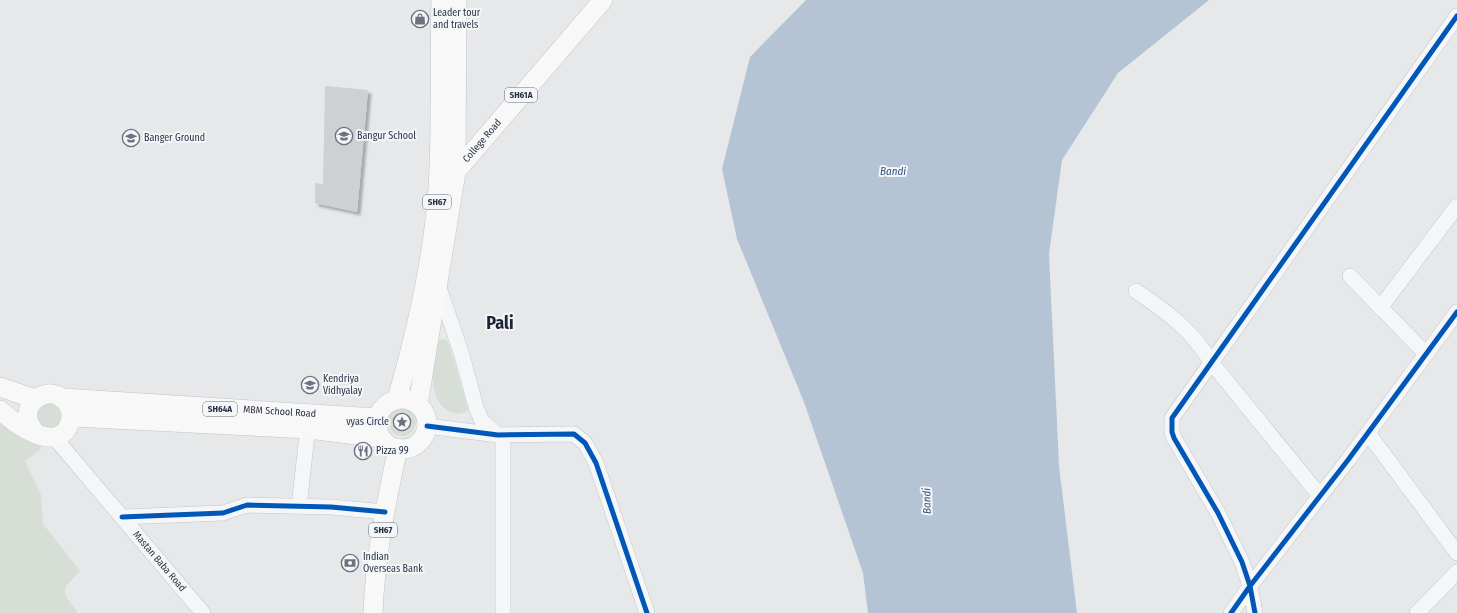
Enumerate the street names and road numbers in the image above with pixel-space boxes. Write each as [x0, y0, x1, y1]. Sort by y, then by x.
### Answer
road number: SH61A [505, 88, 537, 102]
street label: College Road [460, 117, 504, 165]
road number: SH67 [423, 195, 451, 209]
road number: SH64A [203, 402, 237, 416]
street label: MBM School Road [243, 403, 316, 420]
road number: SH67 [369, 523, 397, 537]
street label: Mastan Baba Road [130, 529, 188, 594]

